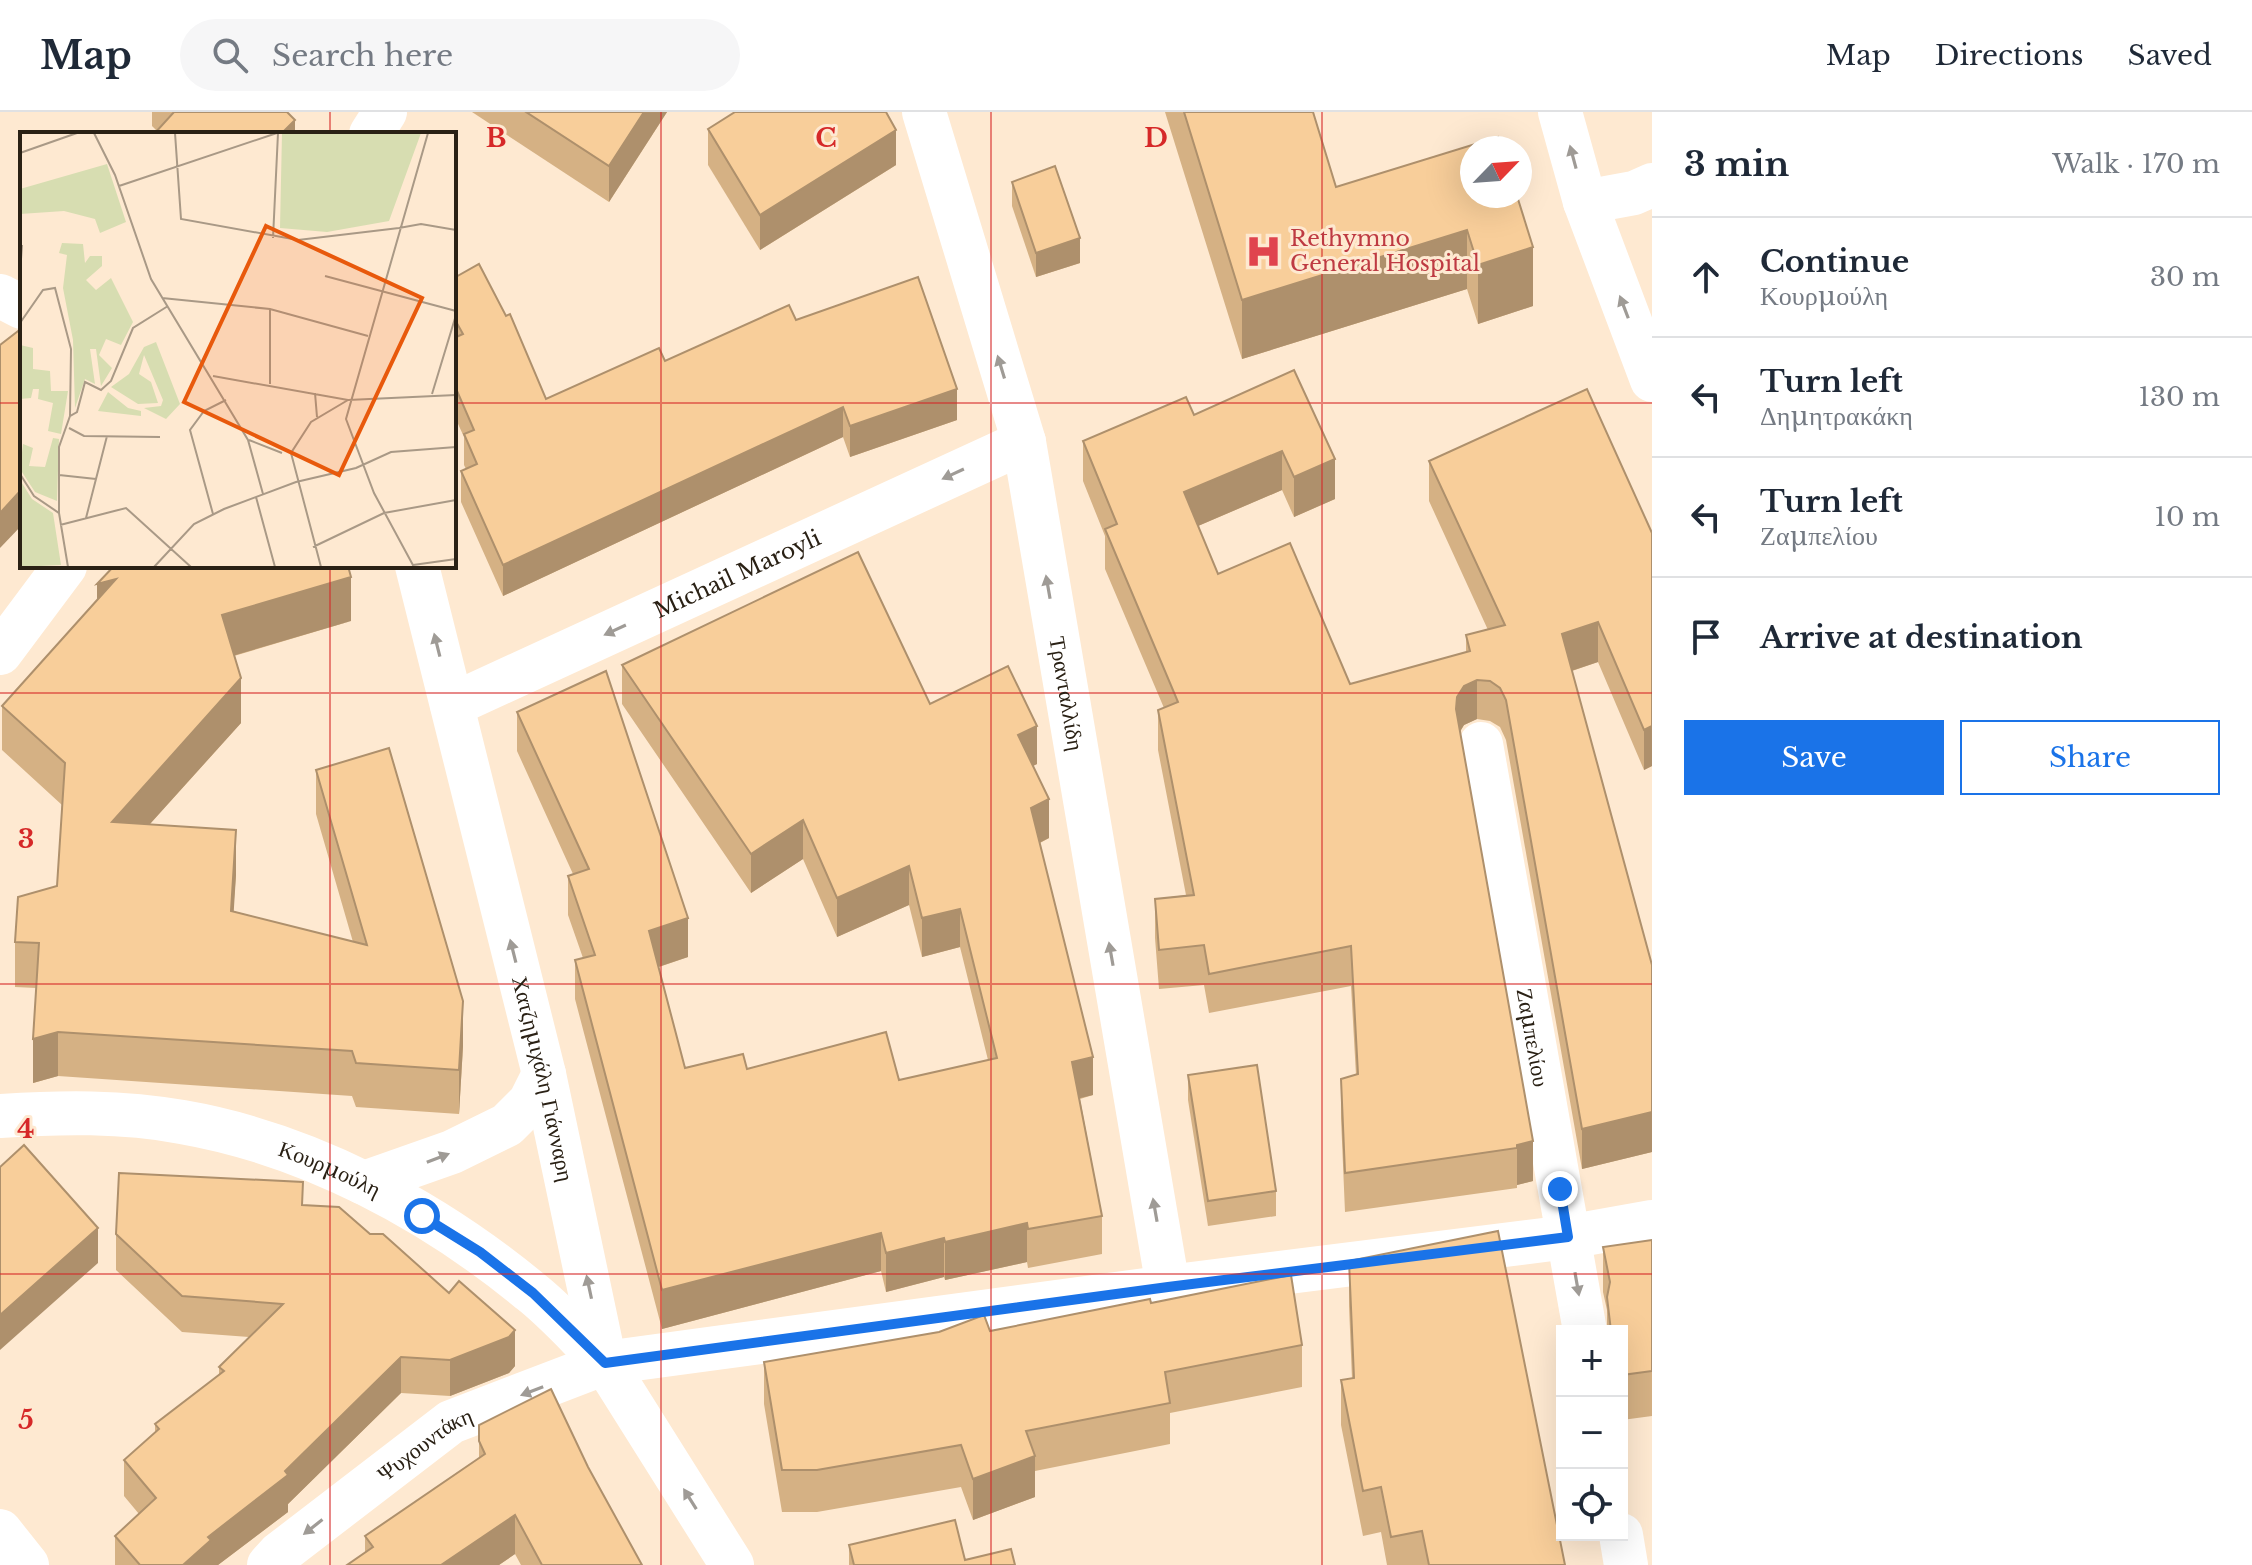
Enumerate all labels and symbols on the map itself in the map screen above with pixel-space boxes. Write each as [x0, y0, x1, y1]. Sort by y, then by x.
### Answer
text: B [486, 122, 506, 154]
text: C [815, 122, 837, 154]
text: D [1144, 122, 1168, 154]
inset map [20, 132, 456, 568]
north arrow [1460, 136, 1532, 208]
one-way arrow [1566, 145, 1578, 170]
place label: Rethymno General Hospital [1290, 225, 1480, 277]
hospital icon: Rethymno General Hospital [1245, 232, 1283, 270]
one-way arrow [1618, 295, 1630, 319]
one-way arrow [994, 355, 1007, 379]
one-way arrow [941, 468, 965, 481]
street label: Michail Maroyli [650, 524, 825, 624]
one-way arrow [1042, 574, 1054, 599]
one-way arrow [603, 623, 627, 637]
one-way arrow [430, 632, 442, 657]
street label: Τρανταλλίδη [1044, 634, 1090, 753]
text: 3 [18, 823, 34, 855]
one-way arrow [507, 939, 519, 964]
one-way arrow [1104, 941, 1117, 966]
street label: Χατζημιχάλη Γιάνναρη [506, 973, 580, 1184]
street label: Ζαμπελίου [1511, 986, 1555, 1089]
text: 4 [17, 1113, 35, 1145]
street label: Κουρμούλη [275, 1135, 385, 1203]
one-way arrow [426, 1151, 450, 1164]
route end [1542, 1171, 1578, 1207]
one-way arrow [1148, 1197, 1160, 1222]
route start [404, 1198, 440, 1234]
one-way arrow [1571, 1272, 1583, 1297]
one-way arrow [582, 1274, 594, 1299]
one-way arrow [520, 1385, 544, 1398]
street label: Ψυχουντάκη [372, 1402, 476, 1487]
text: 5 [18, 1404, 34, 1436]
one-way arrow [683, 1488, 697, 1510]
one-way arrow [303, 1519, 323, 1535]

